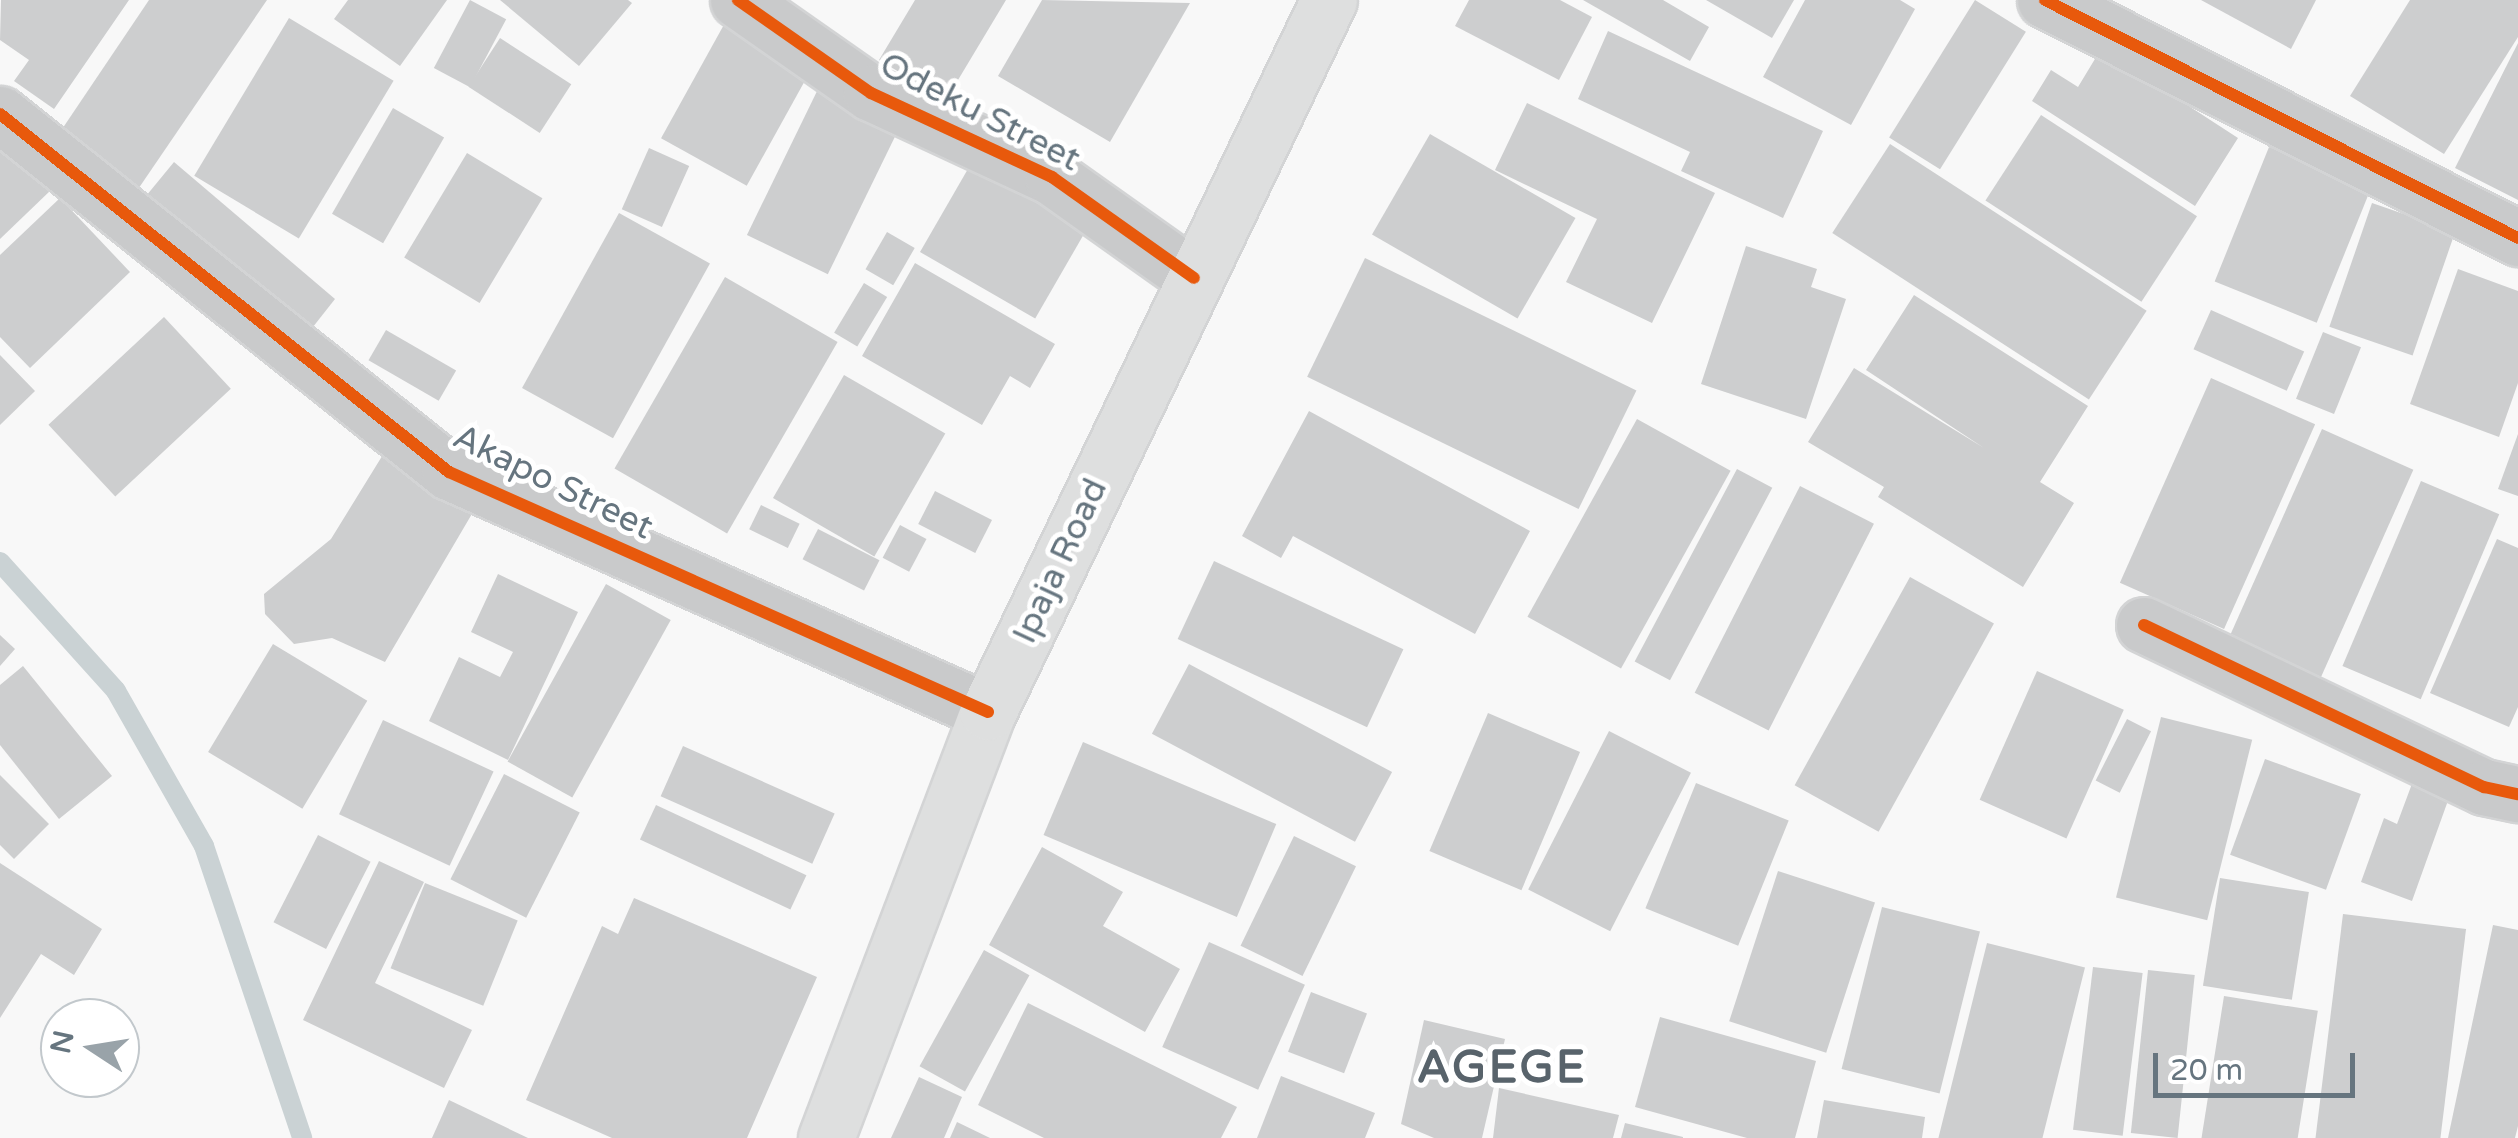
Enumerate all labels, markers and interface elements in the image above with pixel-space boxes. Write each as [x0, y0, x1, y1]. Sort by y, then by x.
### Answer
street label: Odeku Street [873, 44, 1087, 180]
street label: Akapo Street [446, 416, 660, 548]
street label: Ipaja Road [1004, 472, 1116, 650]
north arrow [40, 998, 140, 1098]
text: N [44, 1028, 82, 1057]
scale bar [2158, 1033, 2360, 1095]
district label: AGEGE [1417, 1042, 1587, 1096]
text: 20 m [2170, 1052, 2243, 1089]

